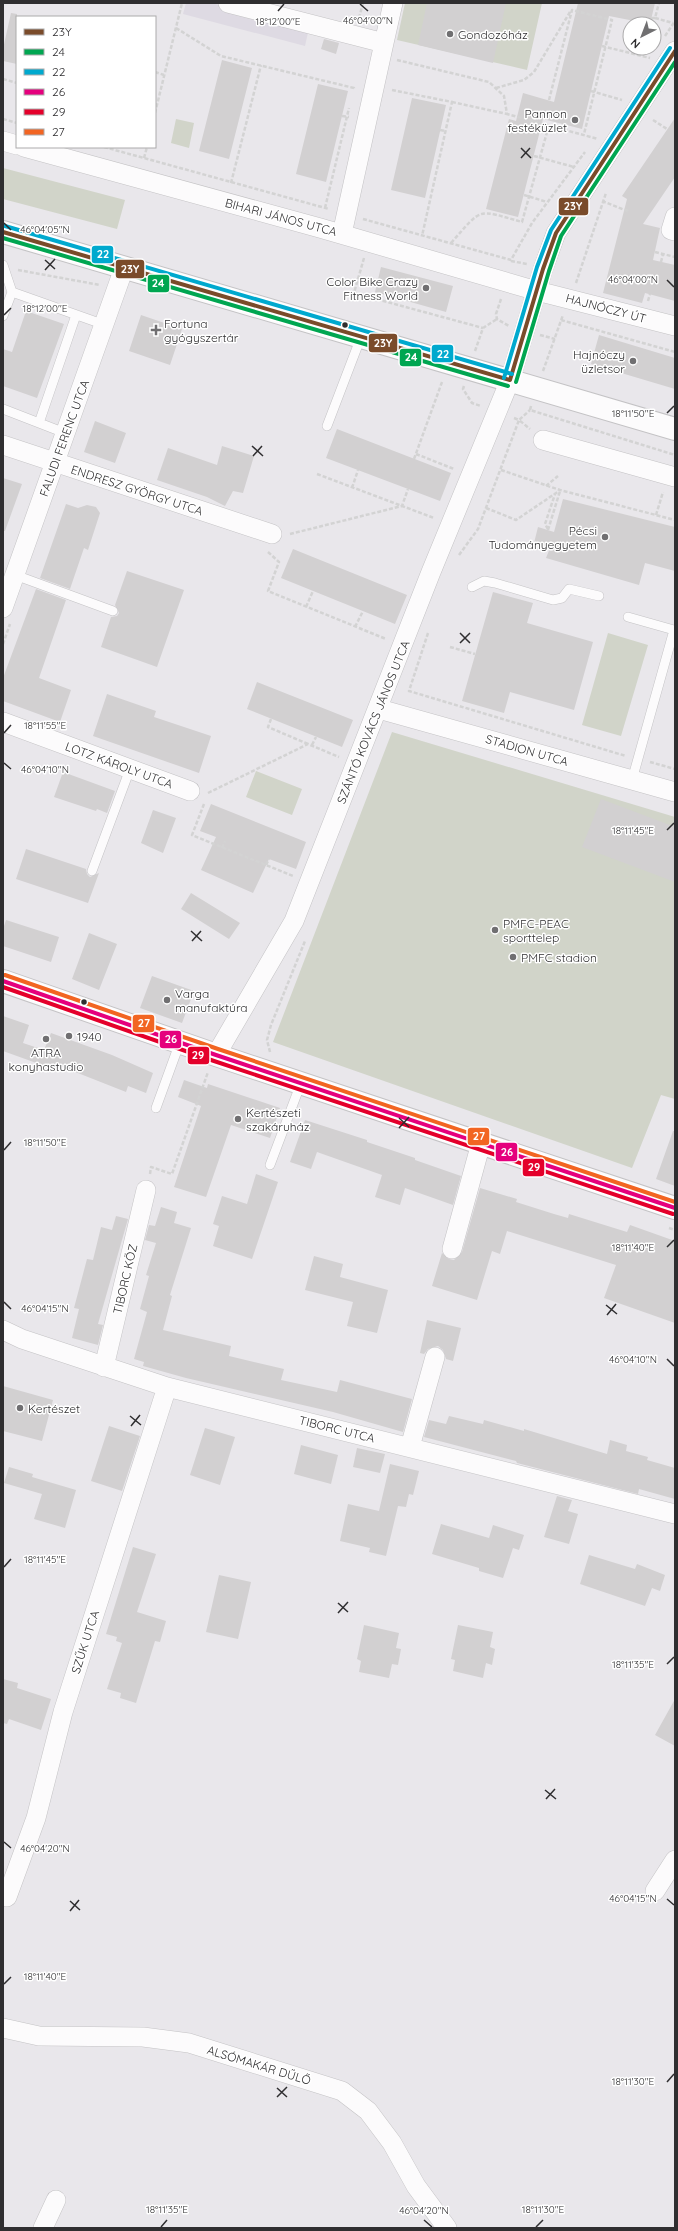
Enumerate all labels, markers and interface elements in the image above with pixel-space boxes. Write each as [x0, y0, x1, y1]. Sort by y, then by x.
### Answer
text: 46°04'00"N [343, 14, 393, 27]
text: 18°12'00"E [256, 15, 301, 28]
legend [16, 16, 156, 148]
north arrow [622, 16, 662, 56]
text: 23Y [52, 24, 72, 39]
place label: Gondozóház [458, 27, 528, 42]
marker: Gondozóház [445, 29, 455, 39]
text: N [628, 36, 643, 51]
text: 24 [52, 44, 65, 59]
text: 22 [52, 64, 66, 79]
text: 26 [52, 84, 66, 99]
text: 29 [52, 104, 66, 119]
place label: Pannon festéküzlet [508, 106, 567, 135]
marker: Pannon festéküzlet [570, 115, 580, 125]
text: 27 [52, 124, 65, 139]
street label: BIHARI JÁNOS UTCA [223, 195, 339, 239]
line badge: 23Y [558, 197, 589, 216]
text: 23Y [564, 199, 583, 213]
text: 46°04'05"N [20, 223, 70, 236]
line badge: 22 [91, 245, 114, 264]
text: 22 [97, 247, 109, 261]
line badge: 23Y [115, 259, 145, 279]
text: 23Y [121, 262, 140, 276]
text: 46°04'00"N [608, 273, 658, 286]
line badge: 24 [147, 274, 170, 293]
place label: Color Bike Crazy Fitness World [326, 274, 418, 303]
text: 24 [152, 276, 165, 290]
marker: Color Bike Crazy Fitness World [421, 283, 431, 293]
street label: HAJNÓCZY ÚT [564, 290, 648, 326]
text: 18°12'00"E [23, 302, 68, 315]
place label: Fortuna gyógyszertár [164, 316, 239, 345]
unlabelled marker [340, 320, 350, 330]
marker: Fortuna gyógyszertár [151, 325, 161, 335]
line badge: 23Y [368, 333, 398, 353]
text: 23Y [374, 336, 393, 350]
line badge: 22 [431, 344, 454, 363]
text: 22 [437, 347, 449, 361]
place label: Hajnóczy üzletsor [573, 347, 625, 376]
line badge: 24 [399, 348, 422, 367]
text: 24 [405, 350, 418, 364]
marker: Hajnóczy üzletsor [628, 356, 638, 366]
street label: FALUDI FERENC UTCA [36, 377, 92, 498]
text: 18°11'50"E [612, 407, 655, 420]
street label: ENDRESZ GYÖRGY UTCA [69, 462, 205, 519]
place label: Pécsi Tudományegyetem [489, 523, 597, 552]
marker: Pécsi Tudományegyetem [600, 532, 610, 542]
street label: SZÁNTÓ KOVÁCS JÁNOS UTCA [333, 638, 413, 806]
text: 18°11'55"E [24, 719, 66, 732]
street label: STADION UTCA [484, 731, 570, 769]
street label: LOTZ KÁROLY UTCA [63, 739, 175, 791]
text: 46°04'10"N [21, 763, 69, 776]
text: 18°11'45"E [612, 824, 654, 837]
place label: PMFC-PEAC sporttelep [503, 916, 569, 945]
marker: PMFC-PEAC sporttelep [490, 925, 500, 935]
place label: PMFC stadion [521, 950, 597, 965]
marker: PMFC stadion [508, 952, 518, 962]
place label: Varga manufaktúra [175, 986, 248, 1015]
marker: Varga manufaktúra [162, 995, 172, 1005]
unlabelled marker [79, 997, 89, 1007]
line badge: 27 [132, 1014, 155, 1033]
text: 27 [138, 1016, 150, 1030]
place label: 1940 [77, 1029, 102, 1044]
line badge: 26 [159, 1030, 182, 1049]
marker: 1940 [64, 1031, 74, 1041]
text: 26 [165, 1032, 177, 1046]
marker: ATRA konyhastudio [41, 1034, 51, 1044]
place label: ATRA konyhastudio [9, 1045, 83, 1074]
line badge: 29 [187, 1046, 210, 1065]
text: 29 [192, 1048, 204, 1062]
place label: Kertészeti szakáruház [246, 1105, 310, 1134]
marker: Kertészeti szakáruház [233, 1114, 243, 1124]
line badge: 27 [467, 1127, 490, 1146]
text: 27 [473, 1129, 485, 1143]
text: 18°11'50"E [24, 1136, 67, 1149]
line badge: 26 [495, 1142, 518, 1162]
text: 26 [501, 1145, 513, 1159]
line badge: 29 [522, 1158, 545, 1177]
text: 29 [528, 1160, 540, 1174]
text: 18°11'40"E [612, 1241, 655, 1254]
street label: TIBORC KÖZ [110, 1242, 140, 1315]
text: 46°04'15"N [21, 1302, 69, 1315]
text: 46°04'10"N [609, 1353, 657, 1366]
place label: Kertészet [28, 1401, 80, 1416]
marker: Kertészet [15, 1403, 25, 1413]
street label: TIBORC UTCA [298, 1412, 377, 1446]
text: 18°11'45"E [24, 1553, 66, 1566]
street label: SZŰK UTCA [68, 1608, 102, 1676]
text: 18°11'35"E [612, 1658, 654, 1671]
text: 46°04'20"N [20, 1842, 70, 1855]
text: 46°04'15"N [609, 1892, 657, 1905]
text: 18°11'40"E [24, 1970, 67, 1983]
street label: ALSÓMAKÁR DŰLŐ [205, 2042, 313, 2088]
text: 18°11'30"E [612, 2075, 655, 2088]
text: 18°11'35"E [146, 2203, 188, 2216]
text: 18°11'30"E [522, 2203, 565, 2216]
text: 46°04'20"N [399, 2204, 449, 2217]

